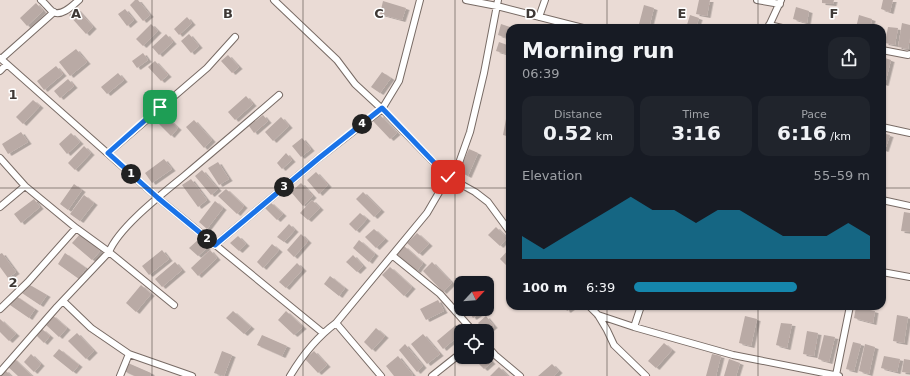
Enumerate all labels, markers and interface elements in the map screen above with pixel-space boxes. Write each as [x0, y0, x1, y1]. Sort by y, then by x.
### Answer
text: A [71, 6, 81, 21]
text: B [223, 6, 233, 21]
text: C [374, 6, 384, 21]
text: D [526, 6, 537, 21]
text: E [678, 6, 686, 21]
text: F [830, 6, 838, 21]
button: share [828, 37, 870, 79]
text: Morning run [522, 38, 674, 63]
text: 06:39 [522, 66, 559, 81]
text: 1 [8, 87, 18, 102]
pin [143, 90, 177, 124]
icon: arrive [149, 96, 171, 118]
text: Distance [554, 108, 602, 121]
text: Time [683, 108, 709, 121]
text: Pace [801, 108, 827, 121]
pin: 4 [352, 114, 372, 134]
text: 4 [358, 117, 366, 130]
text: 0.52 [543, 121, 592, 145]
text: 3:16 [671, 121, 721, 145]
text: 6:16 [777, 121, 827, 145]
text: km [592, 130, 613, 143]
text: /km [827, 130, 851, 143]
pin [431, 160, 465, 194]
pin: 1 [121, 164, 141, 184]
icon: check [437, 166, 459, 188]
text: 1 [127, 167, 135, 180]
text: Elevation [522, 168, 582, 183]
text: 55–59 m [814, 168, 870, 183]
pin: 3 [274, 177, 294, 197]
text: 3 [280, 180, 288, 193]
pin: 2 [197, 229, 217, 249]
text: 2 [203, 232, 211, 245]
text: 2 [8, 275, 18, 290]
north arrow [454, 276, 494, 316]
map controls [454, 276, 494, 364]
text: 100 m [522, 280, 567, 295]
text: 6:39 [586, 280, 615, 295]
button: locate [454, 324, 494, 364]

